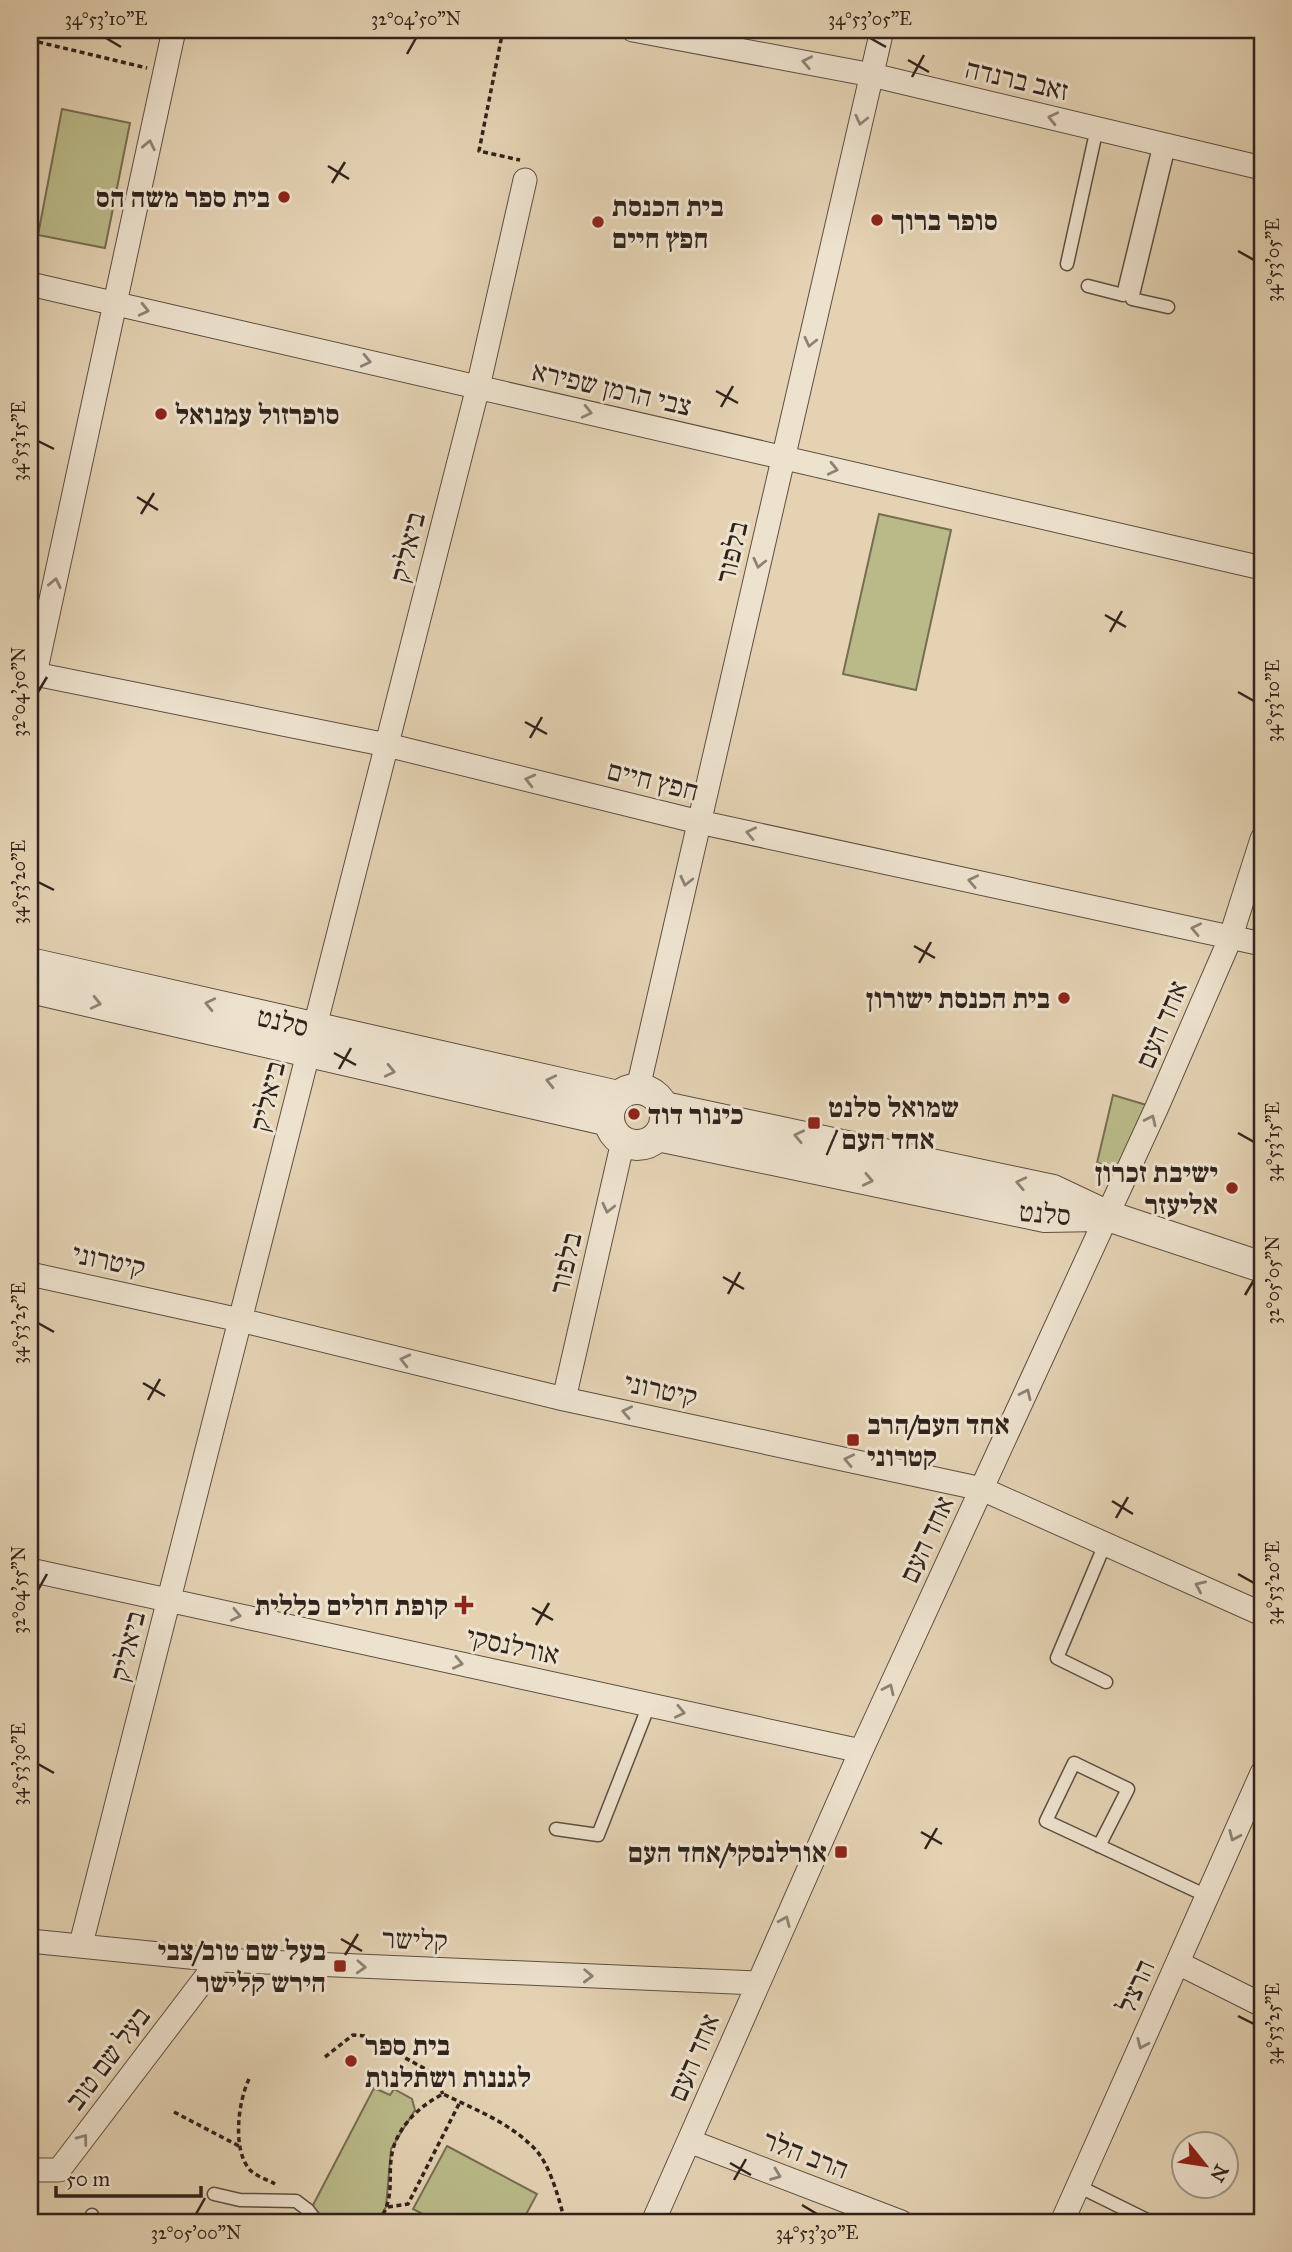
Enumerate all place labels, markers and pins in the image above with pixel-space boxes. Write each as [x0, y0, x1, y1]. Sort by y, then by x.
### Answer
place label: בית ספר משה הס [96, 180, 270, 215]
marker: בית ספר משה הס [276, 189, 292, 205]
place label: בית הכנסת חפץ חיים [612, 189, 724, 256]
place label: סופר ברוך [891, 203, 998, 238]
marker: סופר ברוך [869, 212, 885, 228]
marker: בית הכנסת חפץ חיים [590, 214, 606, 230]
place label: סופרזול עמנואל [175, 397, 340, 432]
marker: סופרזול עמנואל [153, 406, 169, 422]
place label: בית הכנסת ישורון [866, 981, 1050, 1016]
marker: בית הכנסת ישורון [1056, 990, 1072, 1006]
place label: שמואל סלנט / אחד העם [825, 1090, 959, 1157]
place label: כינור דוד [648, 1097, 744, 1132]
marker: כינור דוד [626, 1106, 642, 1122]
marker: שמואל סלנט / אחד העם [806, 1115, 822, 1131]
place label: ישיבת זכרון אליעזר [1095, 1155, 1218, 1222]
marker: ישיבת זכרון אליעזר [1224, 1180, 1240, 1196]
place label: אחד העם/הרב קטרוני [867, 1407, 1010, 1474]
marker: אחד העם/הרב קטרוני [845, 1432, 861, 1448]
place label: קופת חולים כללית [255, 1588, 448, 1623]
marker: קופת חולים כללית [454, 1595, 474, 1615]
place label: אורלנסקי/אחד העם [628, 1835, 827, 1870]
marker: אורלנסקי/אחד העם [833, 1844, 849, 1860]
place label: בעל שם טוב/צבי הירש קלישר [158, 1933, 326, 2000]
marker: בעל שם טוב/צבי הירש קלישר [332, 1958, 348, 1974]
place label: בית ספר לגננות ושתלנות [365, 2028, 531, 2095]
marker: בית ספר לגננות ושתלנות [343, 2053, 359, 2069]

